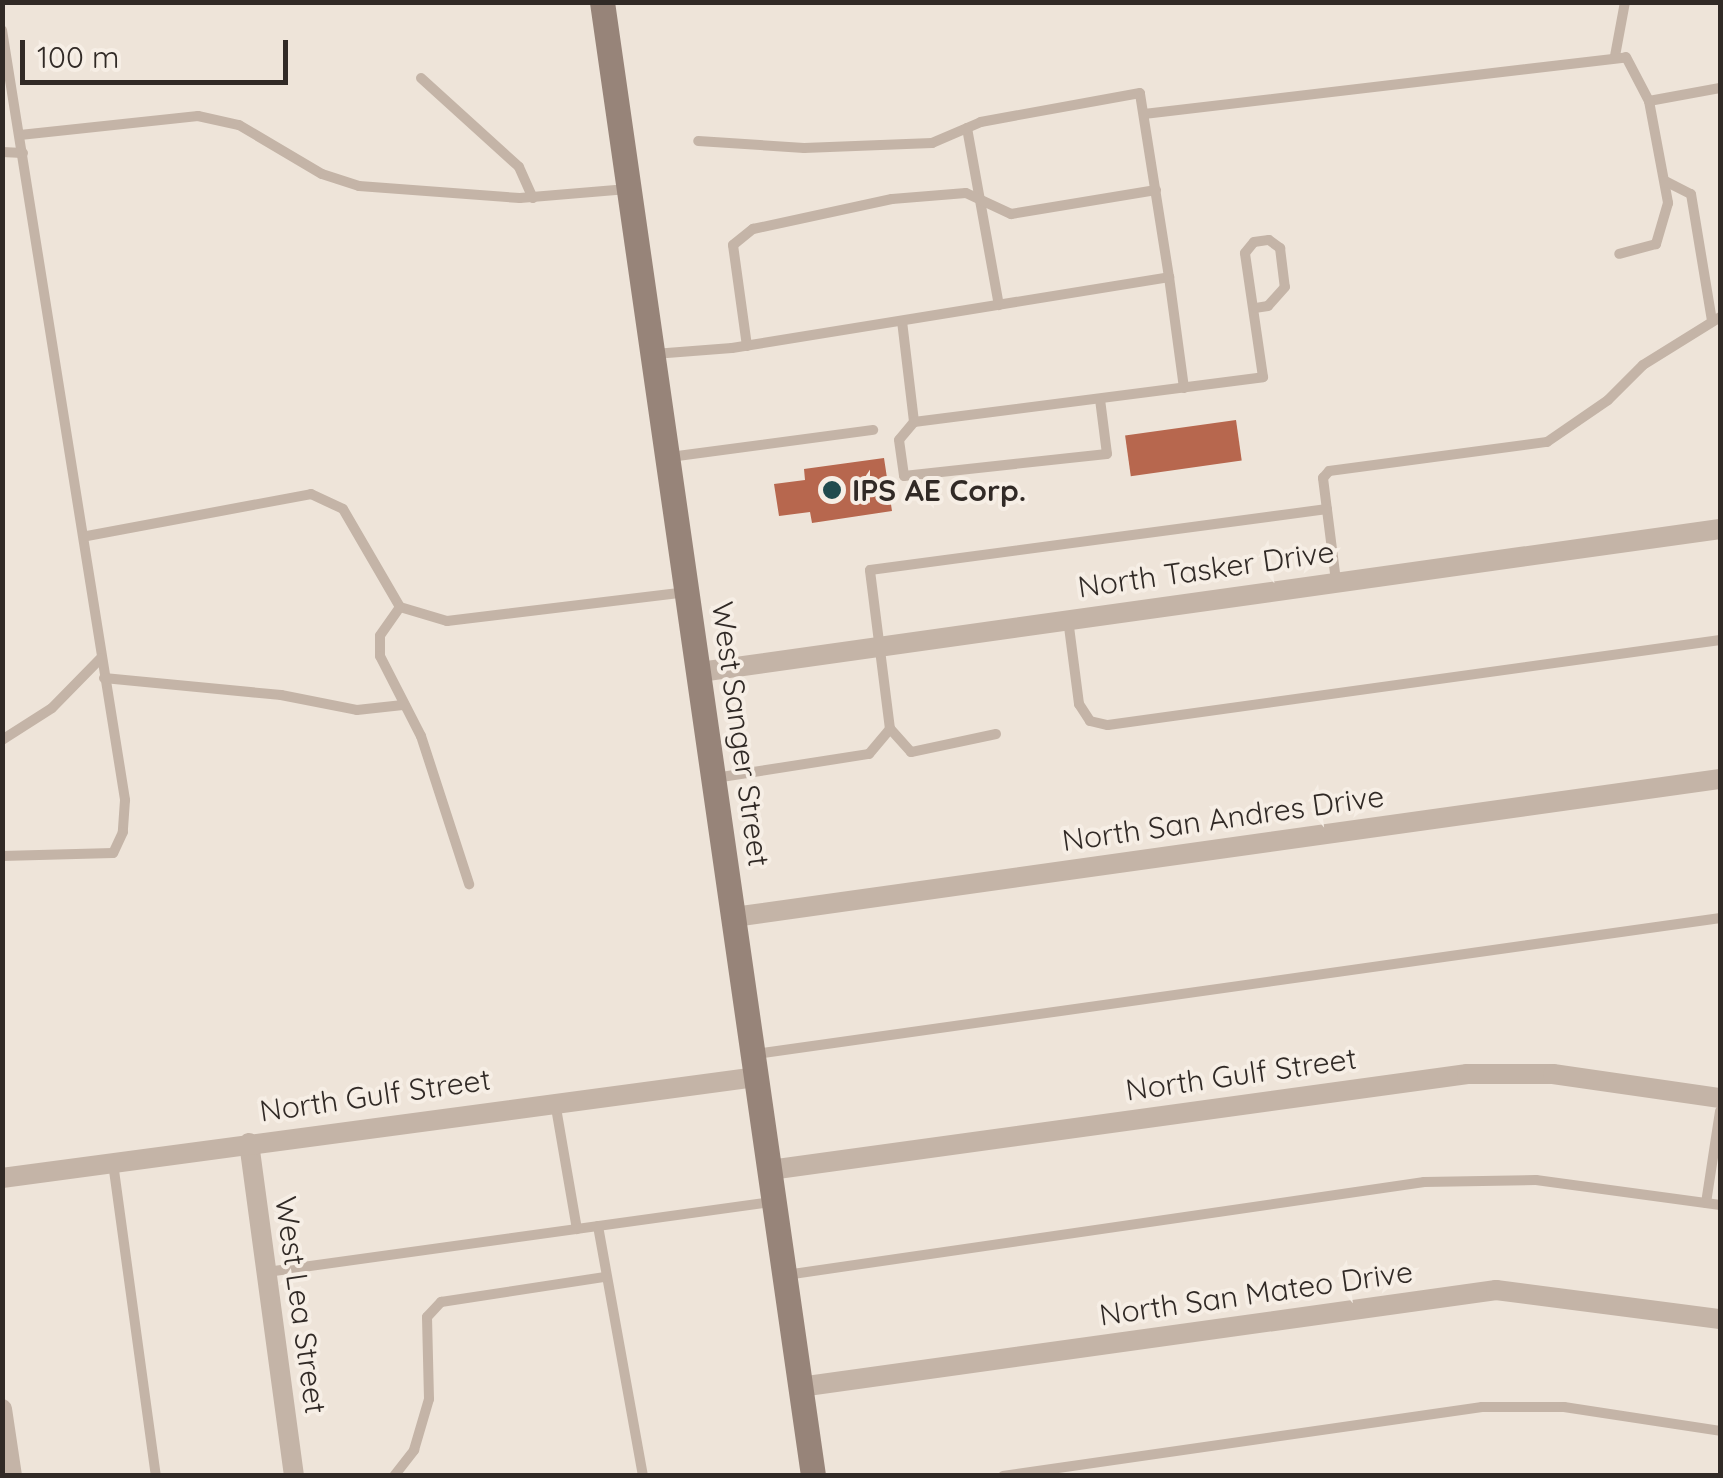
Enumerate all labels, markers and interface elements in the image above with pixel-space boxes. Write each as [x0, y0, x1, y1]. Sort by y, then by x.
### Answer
scale bar [25, 20, 292, 82]
text: 100 m [37, 38, 119, 76]
place label: IPS AE Corp. [852, 472, 1026, 508]
marker: IPS AE Corp. [821, 479, 843, 501]
street label: North Tasker Drive [1075, 533, 1337, 605]
street label: West Sanger Street [705, 599, 777, 869]
street label: North San Andres Drive [1060, 778, 1386, 858]
street label: North Gulf Street [1123, 1040, 1359, 1108]
street label: North Gulf Street [257, 1061, 493, 1129]
street label: West Lea Street [268, 1194, 334, 1416]
street label: North San Mateo Drive [1097, 1253, 1415, 1333]

